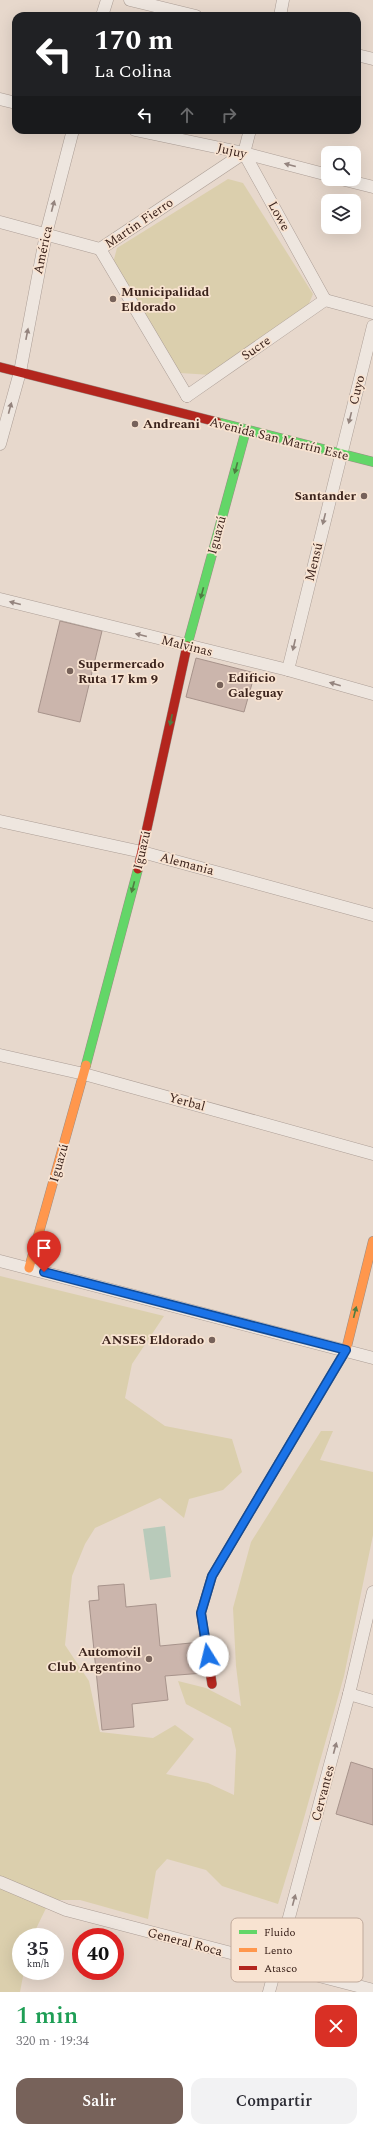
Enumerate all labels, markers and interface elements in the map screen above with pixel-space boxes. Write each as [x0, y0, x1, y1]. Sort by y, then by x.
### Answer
text: 170 m [94, 19, 173, 62]
icon: left [28, 28, 80, 80]
text: La Colina [94, 58, 172, 85]
icon: left [134, 104, 156, 126]
icon: ahead [176, 104, 198, 126]
icon: right [218, 104, 240, 126]
street label: Jujuy [215, 138, 250, 164]
map controls [321, 146, 361, 234]
button: search [321, 146, 361, 186]
one-way arrow [284, 162, 297, 168]
street label: Martin Fierro [101, 193, 177, 253]
button: layers [321, 194, 361, 234]
street label: Lowe [263, 197, 295, 235]
one-way arrow [50, 200, 56, 212]
street label: América [28, 223, 58, 276]
place label: Municipalidad Eldorado [121, 282, 210, 317]
marker: Municipalidad Eldorado [108, 294, 118, 304]
one-way arrow [24, 328, 30, 340]
street label: Sucre [237, 331, 275, 365]
street label: Cuyo [344, 373, 370, 407]
one-way arrow [7, 402, 13, 414]
street label: Avenida San Martín Este [207, 412, 351, 466]
one-way arrow [346, 412, 352, 424]
place label: Andreani [143, 414, 200, 434]
marker: Andreani [130, 419, 140, 429]
one-way arrow [232, 462, 238, 474]
place label: Santander [294, 486, 356, 506]
marker: Santander [359, 491, 369, 501]
street label: Iguazú [202, 513, 232, 557]
one-way arrow [321, 513, 327, 525]
street label: Mensú [300, 541, 328, 583]
one-way arrow [199, 588, 205, 600]
one-way arrow [9, 600, 21, 606]
street label: Malvinas [159, 630, 215, 662]
one-way arrow [135, 632, 147, 638]
one-way arrow [290, 639, 296, 651]
place label: Supermercado Ruta 17 km 9 [78, 654, 164, 689]
marker: Supermercado Ruta 17 km 9 [65, 666, 75, 676]
place label: Edificio Galeguay [228, 668, 284, 703]
marker: Edificio Galeguay [215, 680, 225, 690]
one-way arrow [329, 681, 341, 687]
one-way arrow [168, 714, 174, 726]
street label: Iguazú [128, 829, 156, 871]
street label: Alemania [158, 847, 217, 881]
one-way arrow [130, 882, 136, 894]
street label: Yerbal [166, 1088, 208, 1117]
street label: Iguazú [44, 1141, 74, 1185]
pin [27, 1231, 61, 1272]
icon: arrive [33, 1237, 55, 1259]
one-way arrow [352, 1305, 358, 1317]
place label: ANSES Eldorado [102, 1330, 204, 1350]
marker: ANSES Eldorado [207, 1335, 217, 1345]
position arrow [187, 1635, 229, 1677]
place label: Automovil Club Argentino [47, 1642, 141, 1677]
marker: Automovil Club Argentino [144, 1654, 154, 1664]
one-way arrow [332, 1742, 338, 1754]
street label: Cervantes [306, 1763, 340, 1823]
one-way arrow [291, 1894, 297, 1907]
legend [231, 1918, 363, 1982]
street label: General Roca [145, 1922, 225, 1962]
text: Fluido [264, 1924, 296, 1941]
speed limit sign: 40 [72, 1928, 124, 1980]
text: 35 [27, 1934, 49, 1964]
text: Lento [264, 1942, 293, 1959]
text: km/h [27, 1956, 49, 1972]
text: Atasco [264, 1960, 297, 1977]
text: 1 min [16, 1998, 78, 2034]
button: close [315, 2005, 357, 2047]
text: 320 m · 19:34 [16, 2031, 89, 2051]
button: Salir [16, 2078, 183, 2124]
button: Compartir [191, 2078, 357, 2124]

